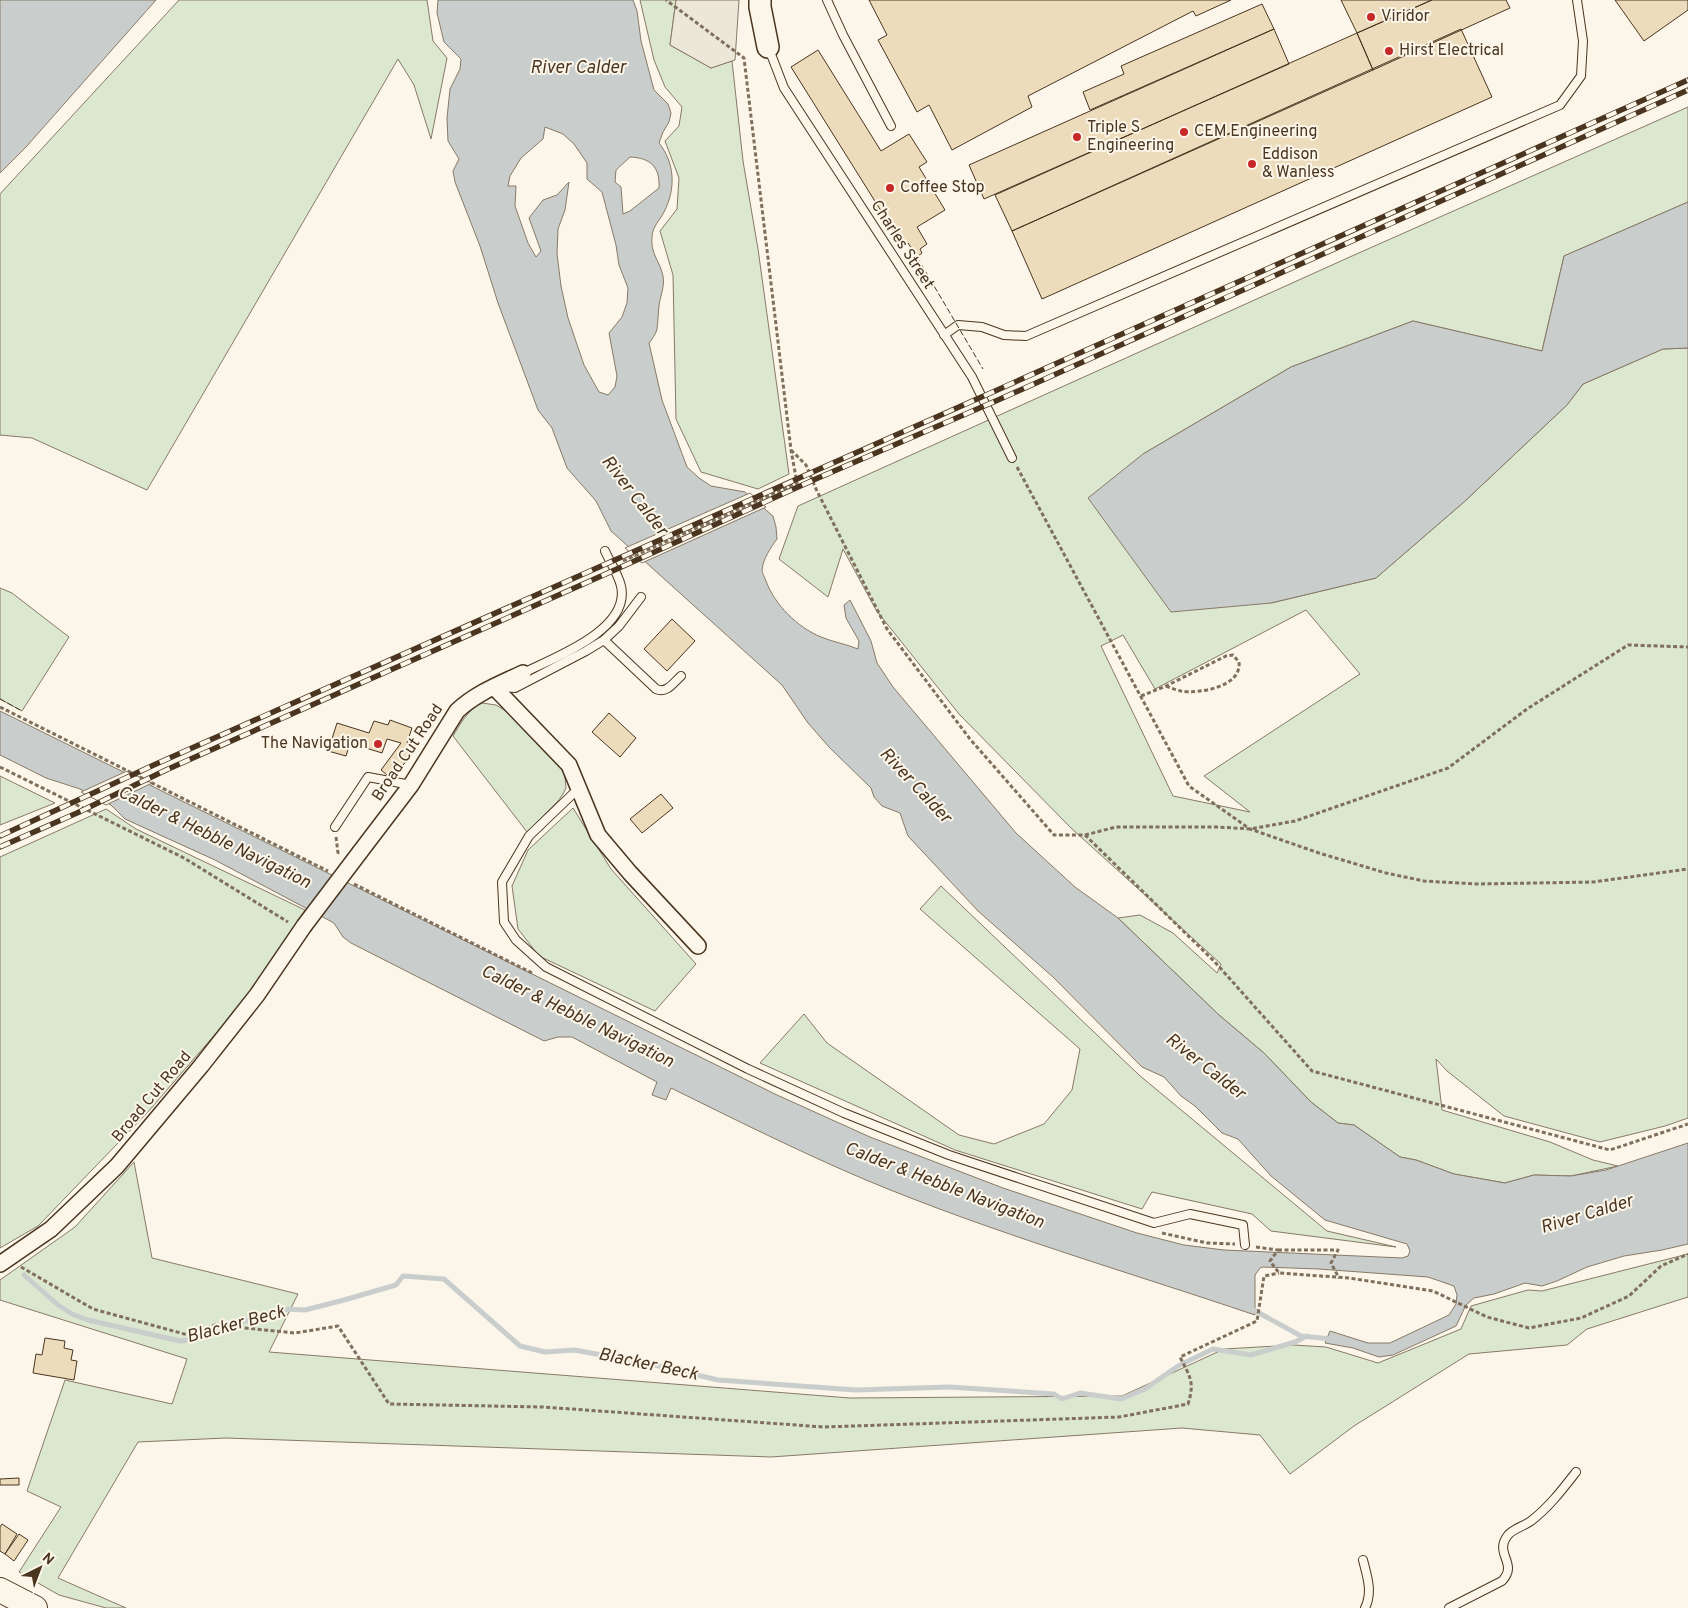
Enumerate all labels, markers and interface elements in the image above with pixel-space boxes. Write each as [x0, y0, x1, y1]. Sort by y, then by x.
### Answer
place label: Viridor [1381, 7, 1430, 27]
marker: Viridor [1365, 11, 1377, 23]
place label: Hirst Electrical [1399, 41, 1504, 61]
marker: Hirst Electrical [1383, 45, 1395, 57]
water label: River Calder [530, 57, 628, 80]
place label: Triple S Engineering [1087, 118, 1174, 156]
place label: CEM Engineering [1194, 122, 1318, 142]
marker: CEM Engineering [1178, 126, 1190, 138]
marker: Triple S Engineering [1071, 131, 1083, 143]
place label: Eddison & Wanless [1262, 145, 1335, 183]
marker: Eddison & Wanless [1246, 158, 1258, 170]
place label: Coffee Stop [900, 178, 985, 198]
marker: Coffee Stop [884, 182, 896, 194]
street label: Charles Street [866, 197, 938, 293]
water label: River Calder [595, 451, 674, 543]
street label: Broad Cut Road [368, 701, 448, 805]
place label: The Navigation [261, 734, 368, 754]
marker: The Navigation [372, 738, 384, 750]
water label: River Calder [874, 743, 958, 830]
water label: Calder & Hebble Navigation [114, 781, 314, 895]
water label: Calder & Hebble Navigation [477, 960, 677, 1074]
water label: River Calder [1160, 1028, 1252, 1107]
street label: Broad Cut Road [108, 1047, 196, 1147]
water label: Calder & Hebble Navigation [841, 1137, 1047, 1235]
water label: River Calder [1538, 1189, 1638, 1240]
water label: Blacker Beck [184, 1301, 289, 1349]
water label: Blacker Beck [596, 1343, 701, 1387]
north arrow [15, 1543, 65, 1593]
text: N [38, 1550, 57, 1569]

